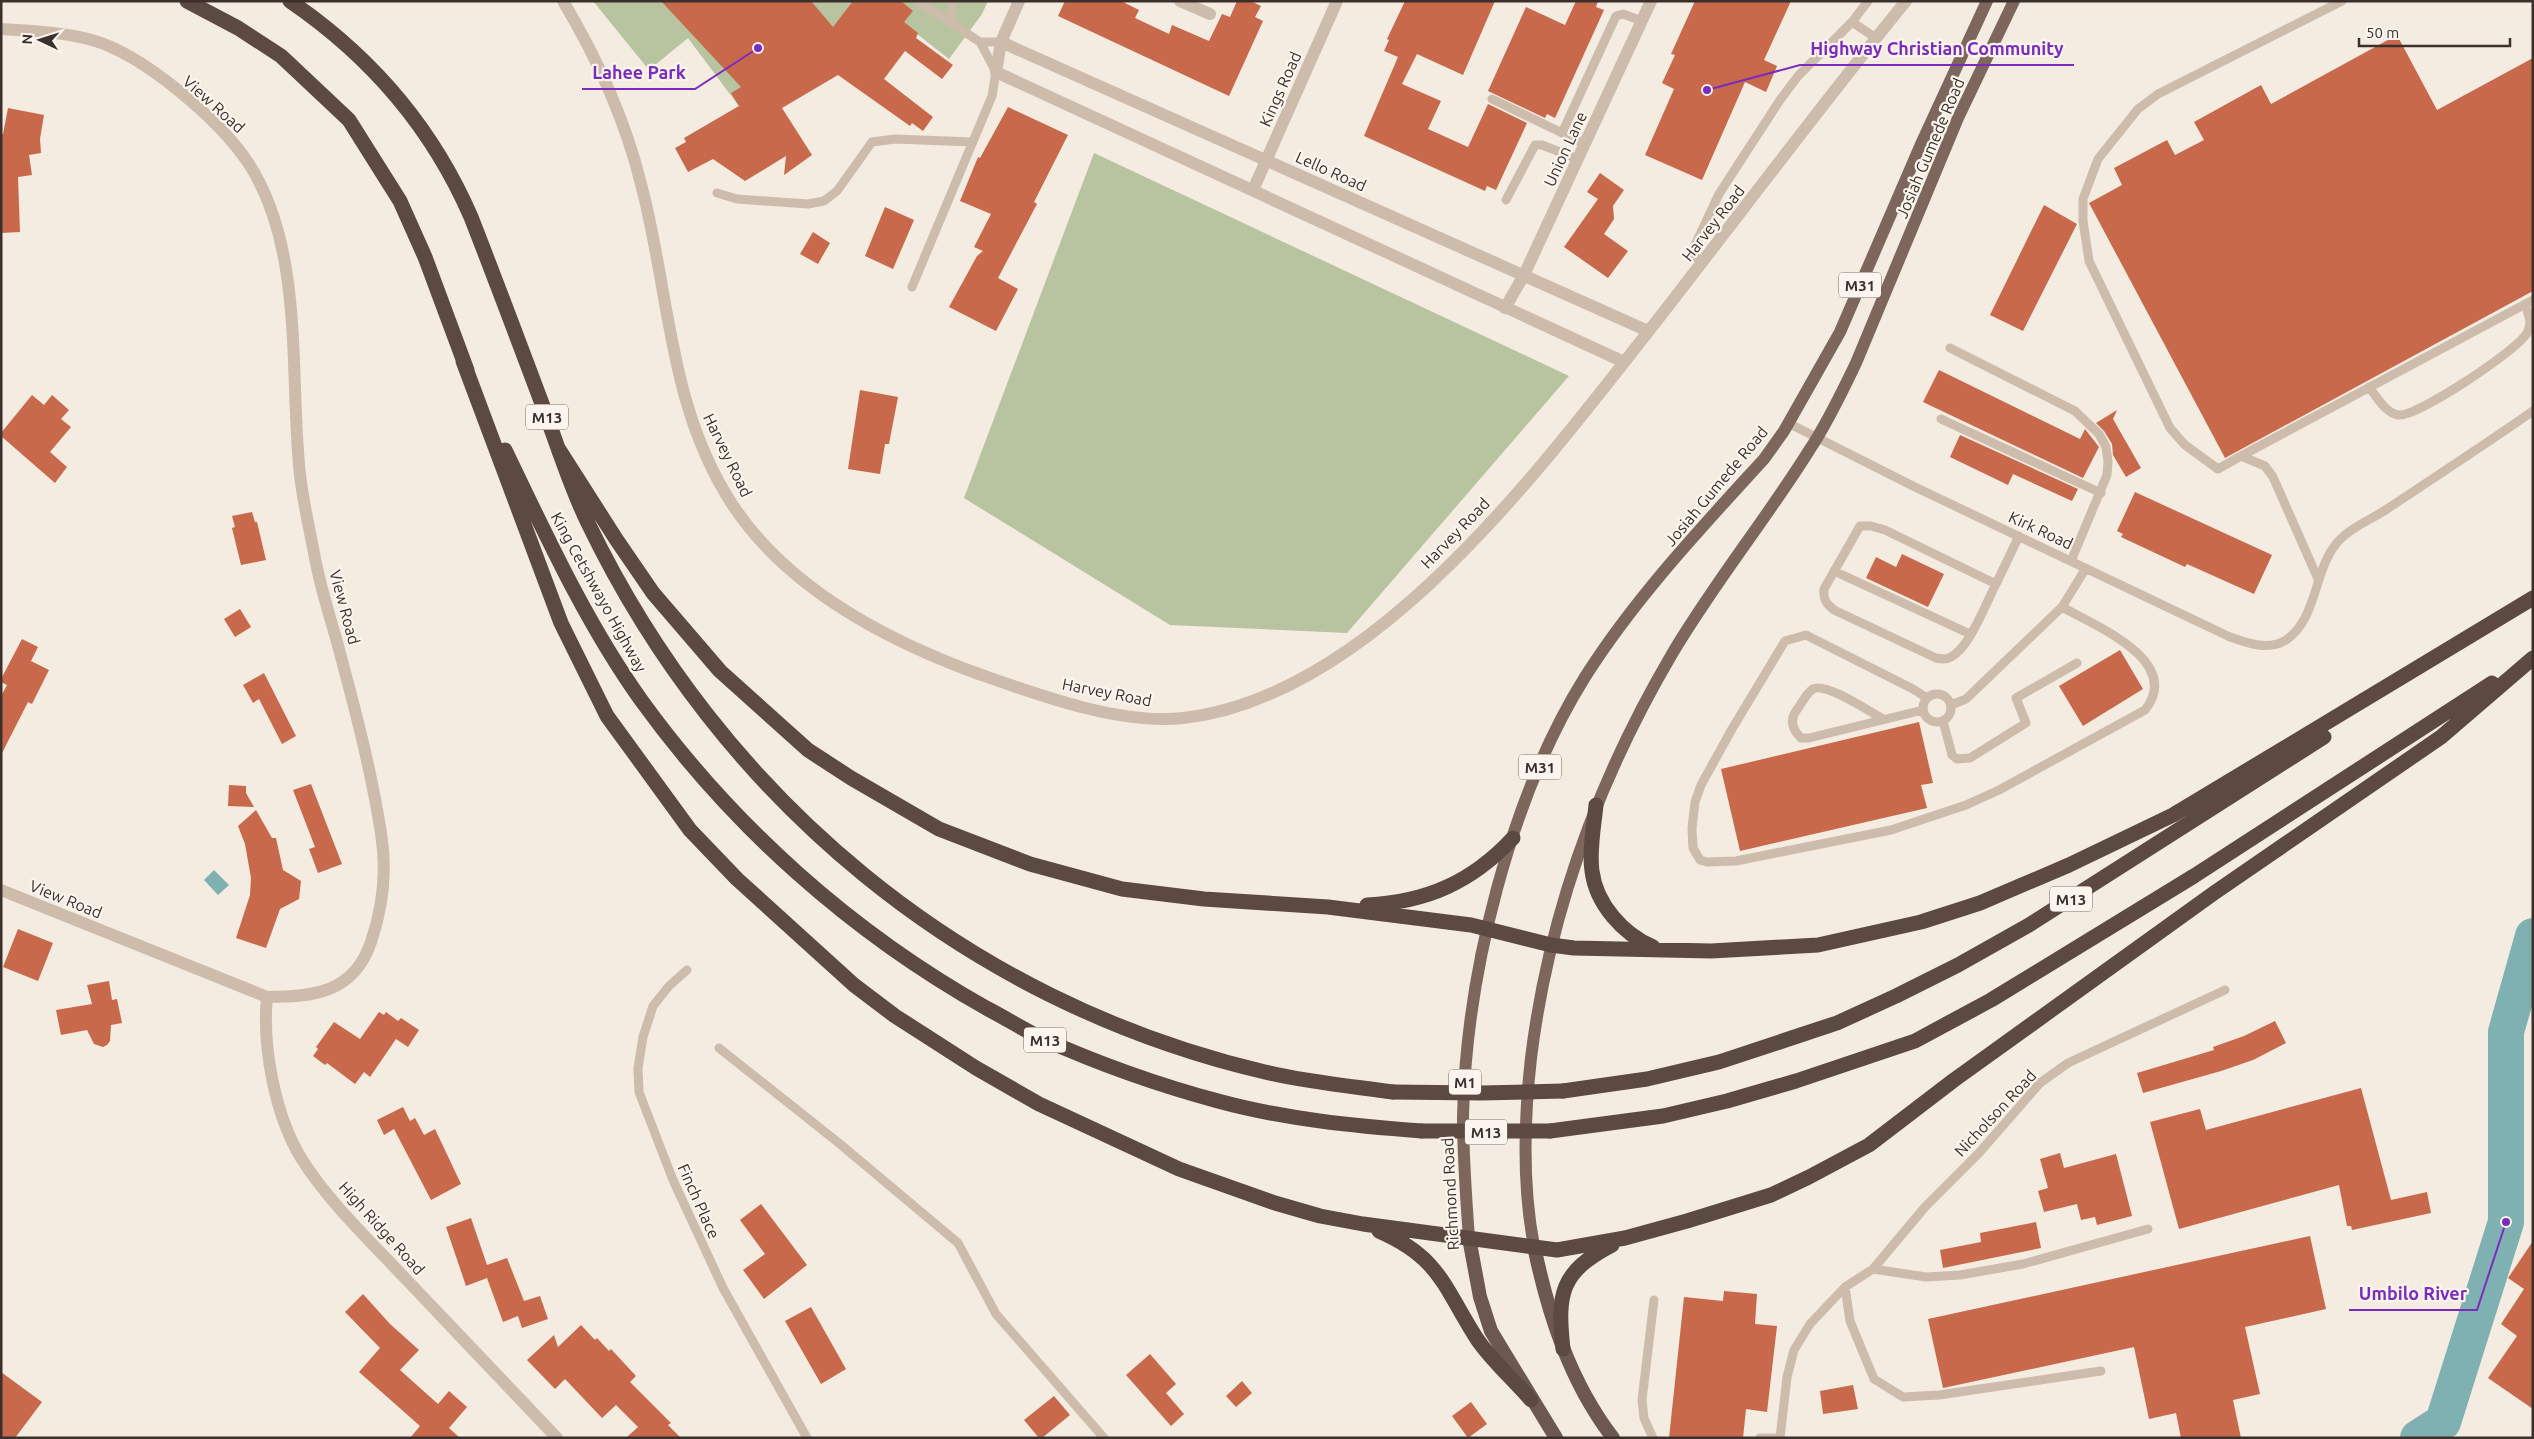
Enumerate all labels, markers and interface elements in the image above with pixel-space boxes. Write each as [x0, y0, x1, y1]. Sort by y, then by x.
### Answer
north arrow [15, 15, 65, 65]
scale bar [2359, 15, 2510, 47]
text: 50 m [2366, 24, 2399, 41]
callout: Highway Christian Community [1800, 32, 2074, 65]
text: N [19, 33, 35, 45]
text: Highway Christian Community [1810, 38, 2064, 58]
street label: Kings Road [1256, 49, 1304, 129]
callout: Lahee Park [582, 56, 695, 89]
text: Lahee Park [592, 62, 686, 82]
street label: View Road [180, 72, 248, 136]
street label: Josiah Gumede Road [1892, 75, 1968, 221]
street label: Union Lane [1540, 109, 1590, 189]
street label: Lello Road [1293, 147, 1369, 195]
street label: Harvey Road [1678, 182, 1748, 264]
road number: M31 [1839, 272, 1881, 298]
road number: M13 [526, 404, 568, 430]
street label: Harvey Road [700, 410, 756, 500]
street label: Josiah Gumede Road [1661, 423, 1771, 549]
street label: Harvey Road [1417, 494, 1493, 572]
street label: Kirk Road [2006, 507, 2076, 553]
street label: King Cetshwayo Highway [548, 509, 651, 675]
street label: View Road [326, 568, 364, 646]
street label: Harvey Road [1061, 675, 1153, 709]
road number: M31 [1519, 754, 1561, 780]
street label: View Road [27, 876, 105, 922]
road number: M13 [2050, 886, 2092, 912]
road number: M13 [1024, 1028, 1066, 1052]
street label: Nicholson Road [1950, 1066, 2040, 1160]
road number: M1 [1449, 1070, 1481, 1094]
road number: M13 [1465, 1120, 1507, 1144]
street label: Richmond Road [1438, 1137, 1462, 1251]
street label: Finch Place [675, 1161, 723, 1241]
street label: High Ridge Road [336, 1178, 428, 1278]
callout: Umbilo River [2349, 1277, 2477, 1310]
text: Umbilo River [2359, 1283, 2468, 1303]

